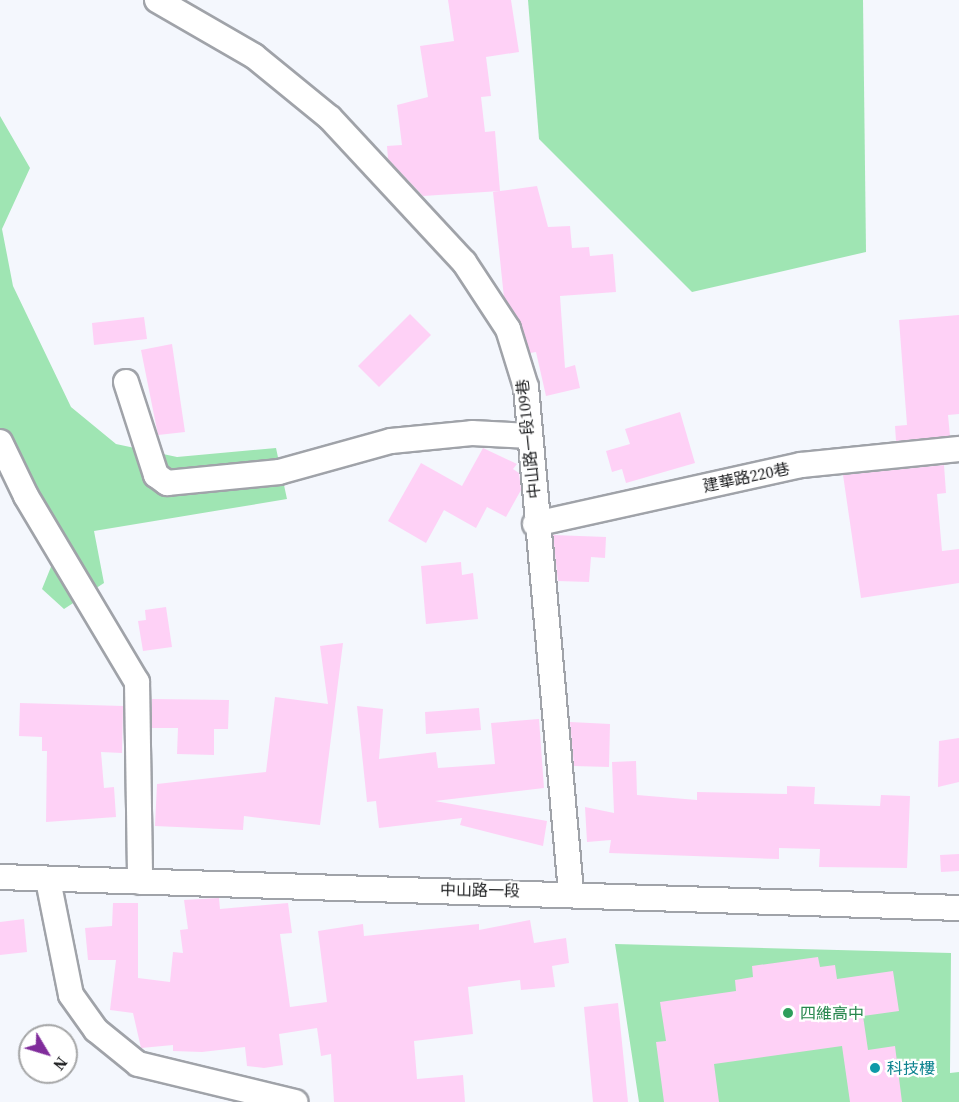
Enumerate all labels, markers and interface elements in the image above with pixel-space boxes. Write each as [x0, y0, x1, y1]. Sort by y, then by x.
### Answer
street label: 中山路一段109巷 [512, 378, 544, 500]
street label: 建華路220巷 [701, 458, 791, 496]
street label: 中山路一段 [440, 880, 520, 900]
place label: 四維高中 [800, 1003, 864, 1023]
marker: 四維高中 [781, 1006, 795, 1020]
north arrow [18, 1024, 78, 1084]
text: N [48, 1052, 73, 1075]
place label: 科技樓 [887, 1058, 935, 1078]
marker: 科技樓 [868, 1061, 882, 1075]

